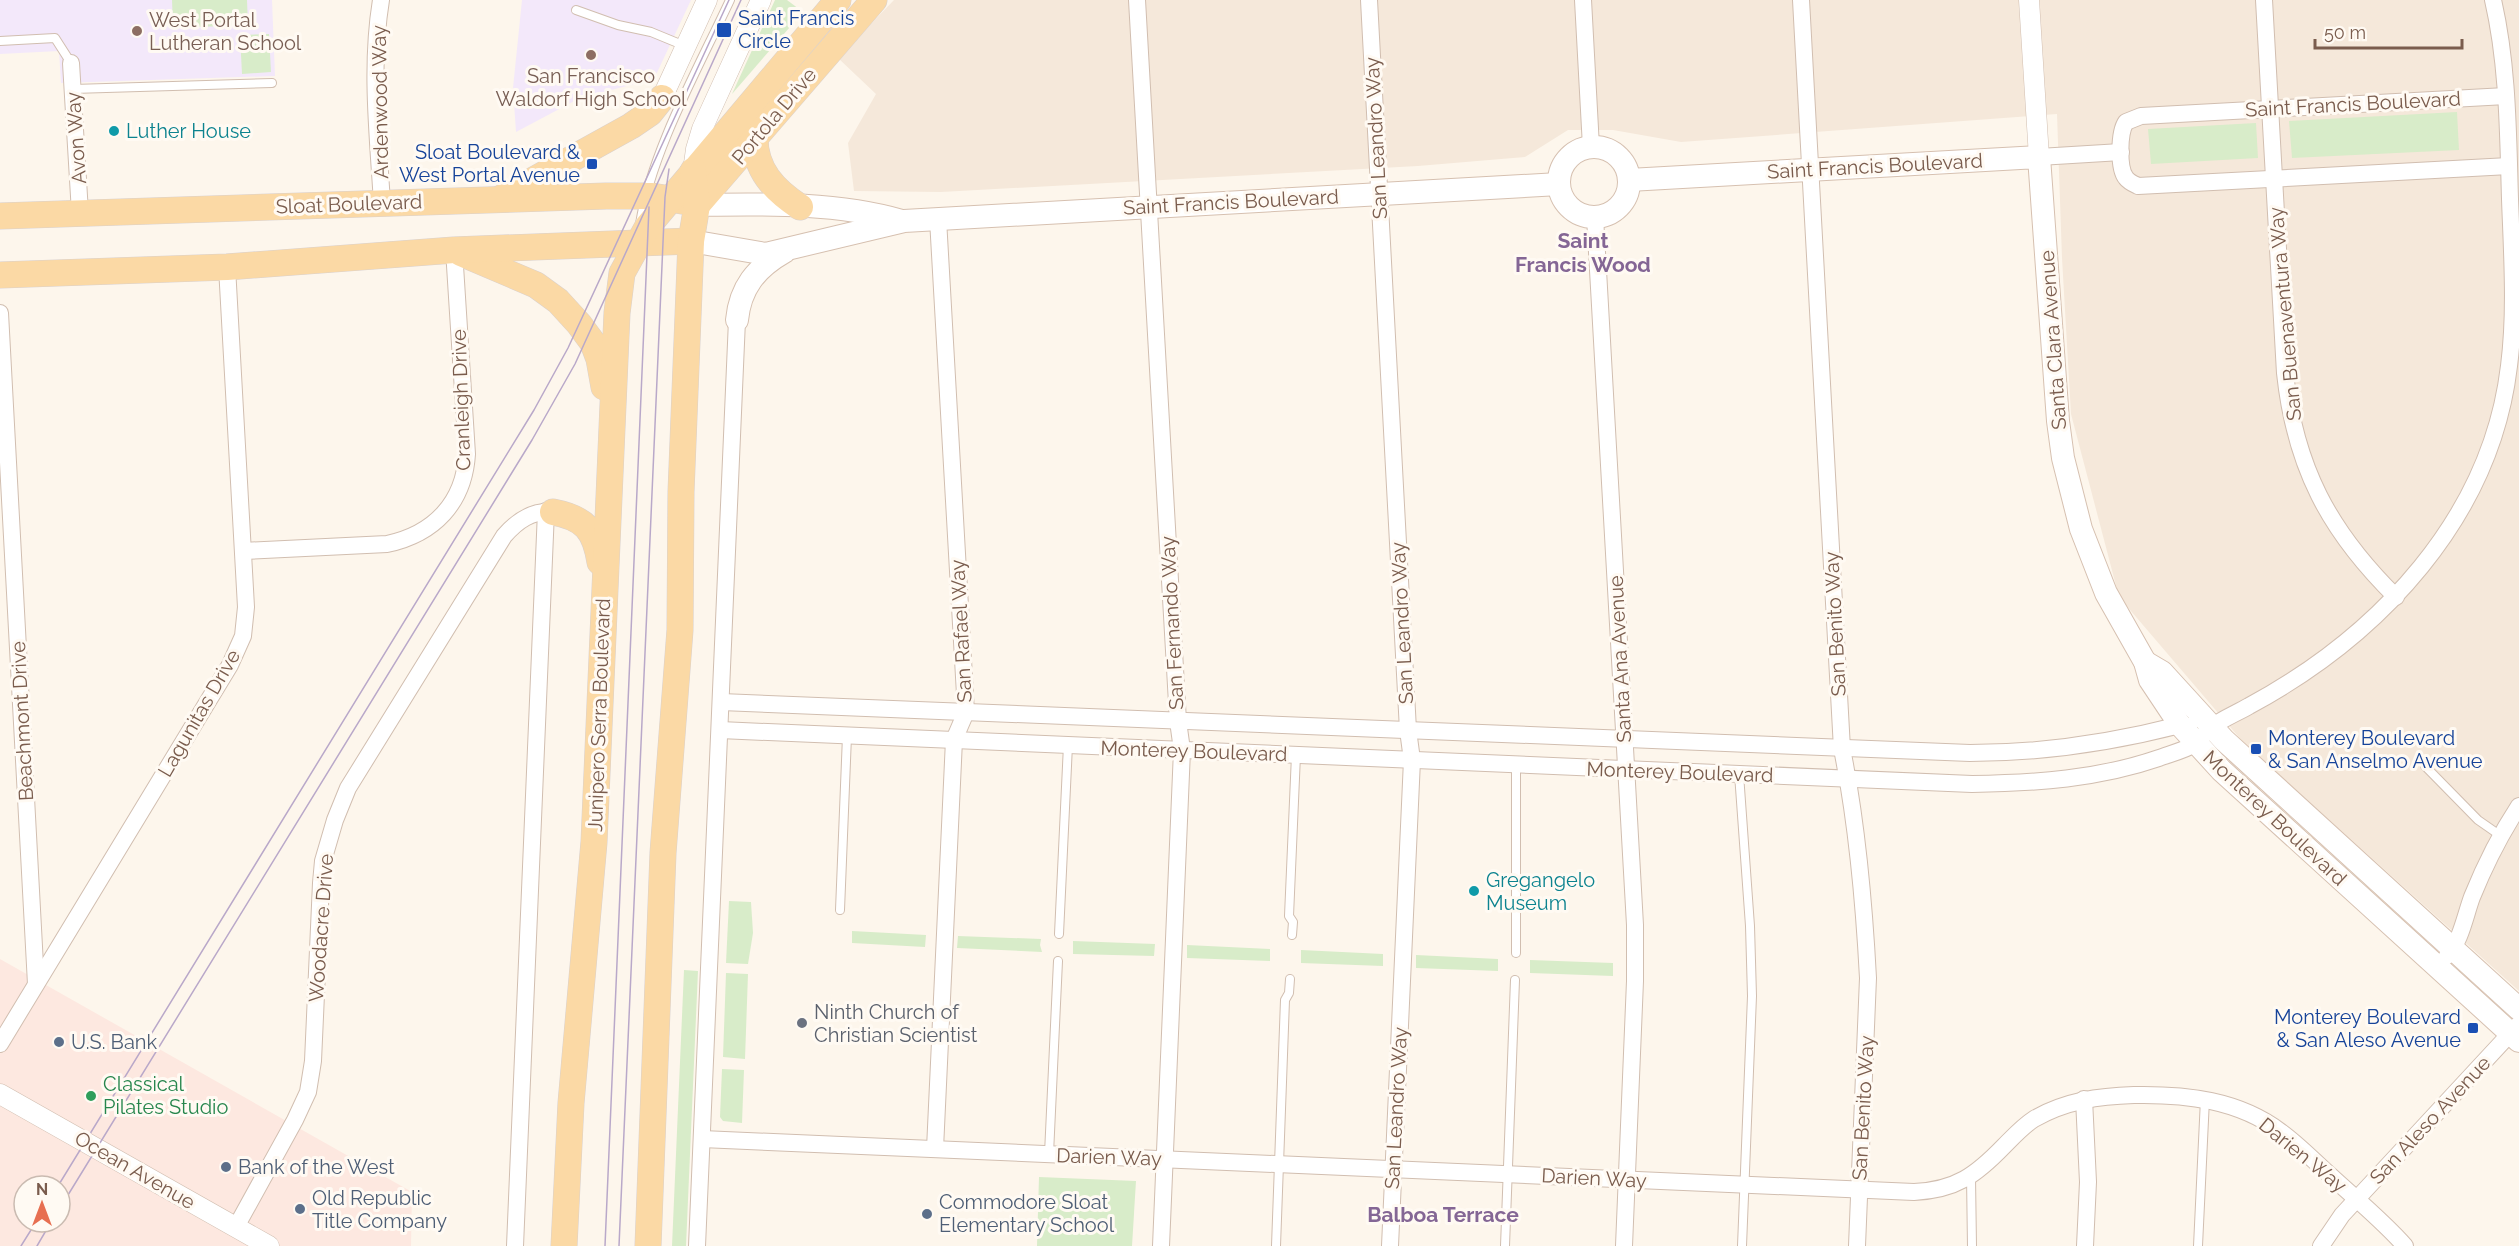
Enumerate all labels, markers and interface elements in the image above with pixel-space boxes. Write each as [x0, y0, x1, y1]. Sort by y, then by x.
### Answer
place label: Saint Francis Circle [738, 6, 854, 53]
place label: West Portal Lutheran School [149, 8, 302, 55]
scale bar [2315, 12, 2462, 50]
marker: Saint Francis Circle [715, 21, 733, 39]
text: 50 m [2324, 22, 2366, 43]
marker: West Portal Lutheran School [130, 24, 144, 38]
street label: Ardenwood Way [367, 25, 393, 179]
marker: San Francisco Waldorf High School [584, 48, 598, 62]
street label: San Leandro Way [1360, 56, 1392, 220]
street label: Portola Drive [727, 63, 822, 169]
place label: San Francisco Waldorf High School [495, 64, 687, 111]
street label: Saint Francis Boulevard [2245, 86, 2461, 122]
street label: Avon Way [61, 91, 91, 185]
place label: Luther House [126, 119, 251, 143]
marker: Luther House [107, 124, 121, 138]
place label: Sloat Boulevard & West Portal Avenue [399, 140, 581, 187]
street label: Saint Francis Boulevard [1767, 148, 1983, 184]
marker: Sloat Boulevard & West Portal Avenue [585, 157, 599, 171]
street label: Saint Francis Boulevard [1123, 184, 1339, 220]
street label: Sloat Boulevard [275, 189, 423, 219]
street label: San Buenaventura Way [2264, 206, 2306, 422]
district label: Saint Francis Wood [1515, 228, 1651, 277]
street label: Santa Clara Avenue [2035, 249, 2071, 431]
street label: Cranleigh Drive [447, 329, 475, 471]
street label: San Fernando Way [1155, 535, 1189, 710]
street label: San Leandro Way [1386, 541, 1418, 705]
street label: San Benito Way [1819, 551, 1851, 697]
street label: San Rafael Way [945, 559, 977, 703]
street label: Santa Ana Avenue [1604, 575, 1636, 743]
street label: Junipero Serra Boulevard [583, 598, 615, 832]
street label: Beachmont Drive [6, 640, 38, 802]
street label: Lagunitas Drive [153, 645, 245, 781]
place label: Monterey Boulevard & San Anselmo Avenue [2268, 726, 2483, 773]
street label: Monterey Boulevard [1100, 736, 1288, 766]
marker: Monterey Boulevard & San Anselmo Avenue [2249, 742, 2263, 756]
street label: Monterey Boulevard [2198, 745, 2352, 891]
street label: Monterey Boulevard [1586, 757, 1774, 787]
street label: Woodacre Drive [304, 853, 338, 1003]
place label: Gregangelo Museum [1486, 868, 1595, 915]
marker: Gregangelo Museum [1467, 884, 1481, 898]
place label: Ninth Church of Christian Scientist [814, 1000, 978, 1047]
place label: Monterey Boulevard & San Aleso Avenue [2274, 1005, 2461, 1052]
marker: Ninth Church of Christian Scientist [795, 1016, 809, 1030]
marker: Monterey Boulevard & San Aleso Avenue [2466, 1021, 2480, 1035]
street label: San Leandro Way [1380, 1026, 1412, 1190]
place label: U.S. Bank [71, 1030, 157, 1054]
marker: U.S. Bank [52, 1035, 66, 1049]
street label: San Benito Way [1847, 1035, 1879, 1181]
street label: San Aleso Avenue [2365, 1051, 2496, 1189]
place label: Classical Pilates Studio [103, 1072, 228, 1119]
marker: Classical Pilates Studio [84, 1089, 98, 1103]
street label: Darien Way [2254, 1112, 2352, 1198]
street label: Ocean Avenue [71, 1126, 200, 1214]
street label: Darien Way [1056, 1143, 1162, 1171]
place label: Bank of the West [238, 1155, 395, 1179]
marker: Bank of the West [219, 1160, 233, 1174]
street label: Darien Way [1541, 1163, 1648, 1193]
north arrow [12, 1174, 72, 1234]
text: N [36, 1180, 48, 1199]
place label: Old Republic Title Company [312, 1186, 447, 1233]
place label: Commodore Sloat Elementary School [939, 1190, 1115, 1237]
marker: Old Republic Title Company [293, 1202, 307, 1216]
district label: Balboa Terrace [1367, 1202, 1519, 1227]
marker: Commodore Sloat Elementary School [920, 1207, 934, 1221]

